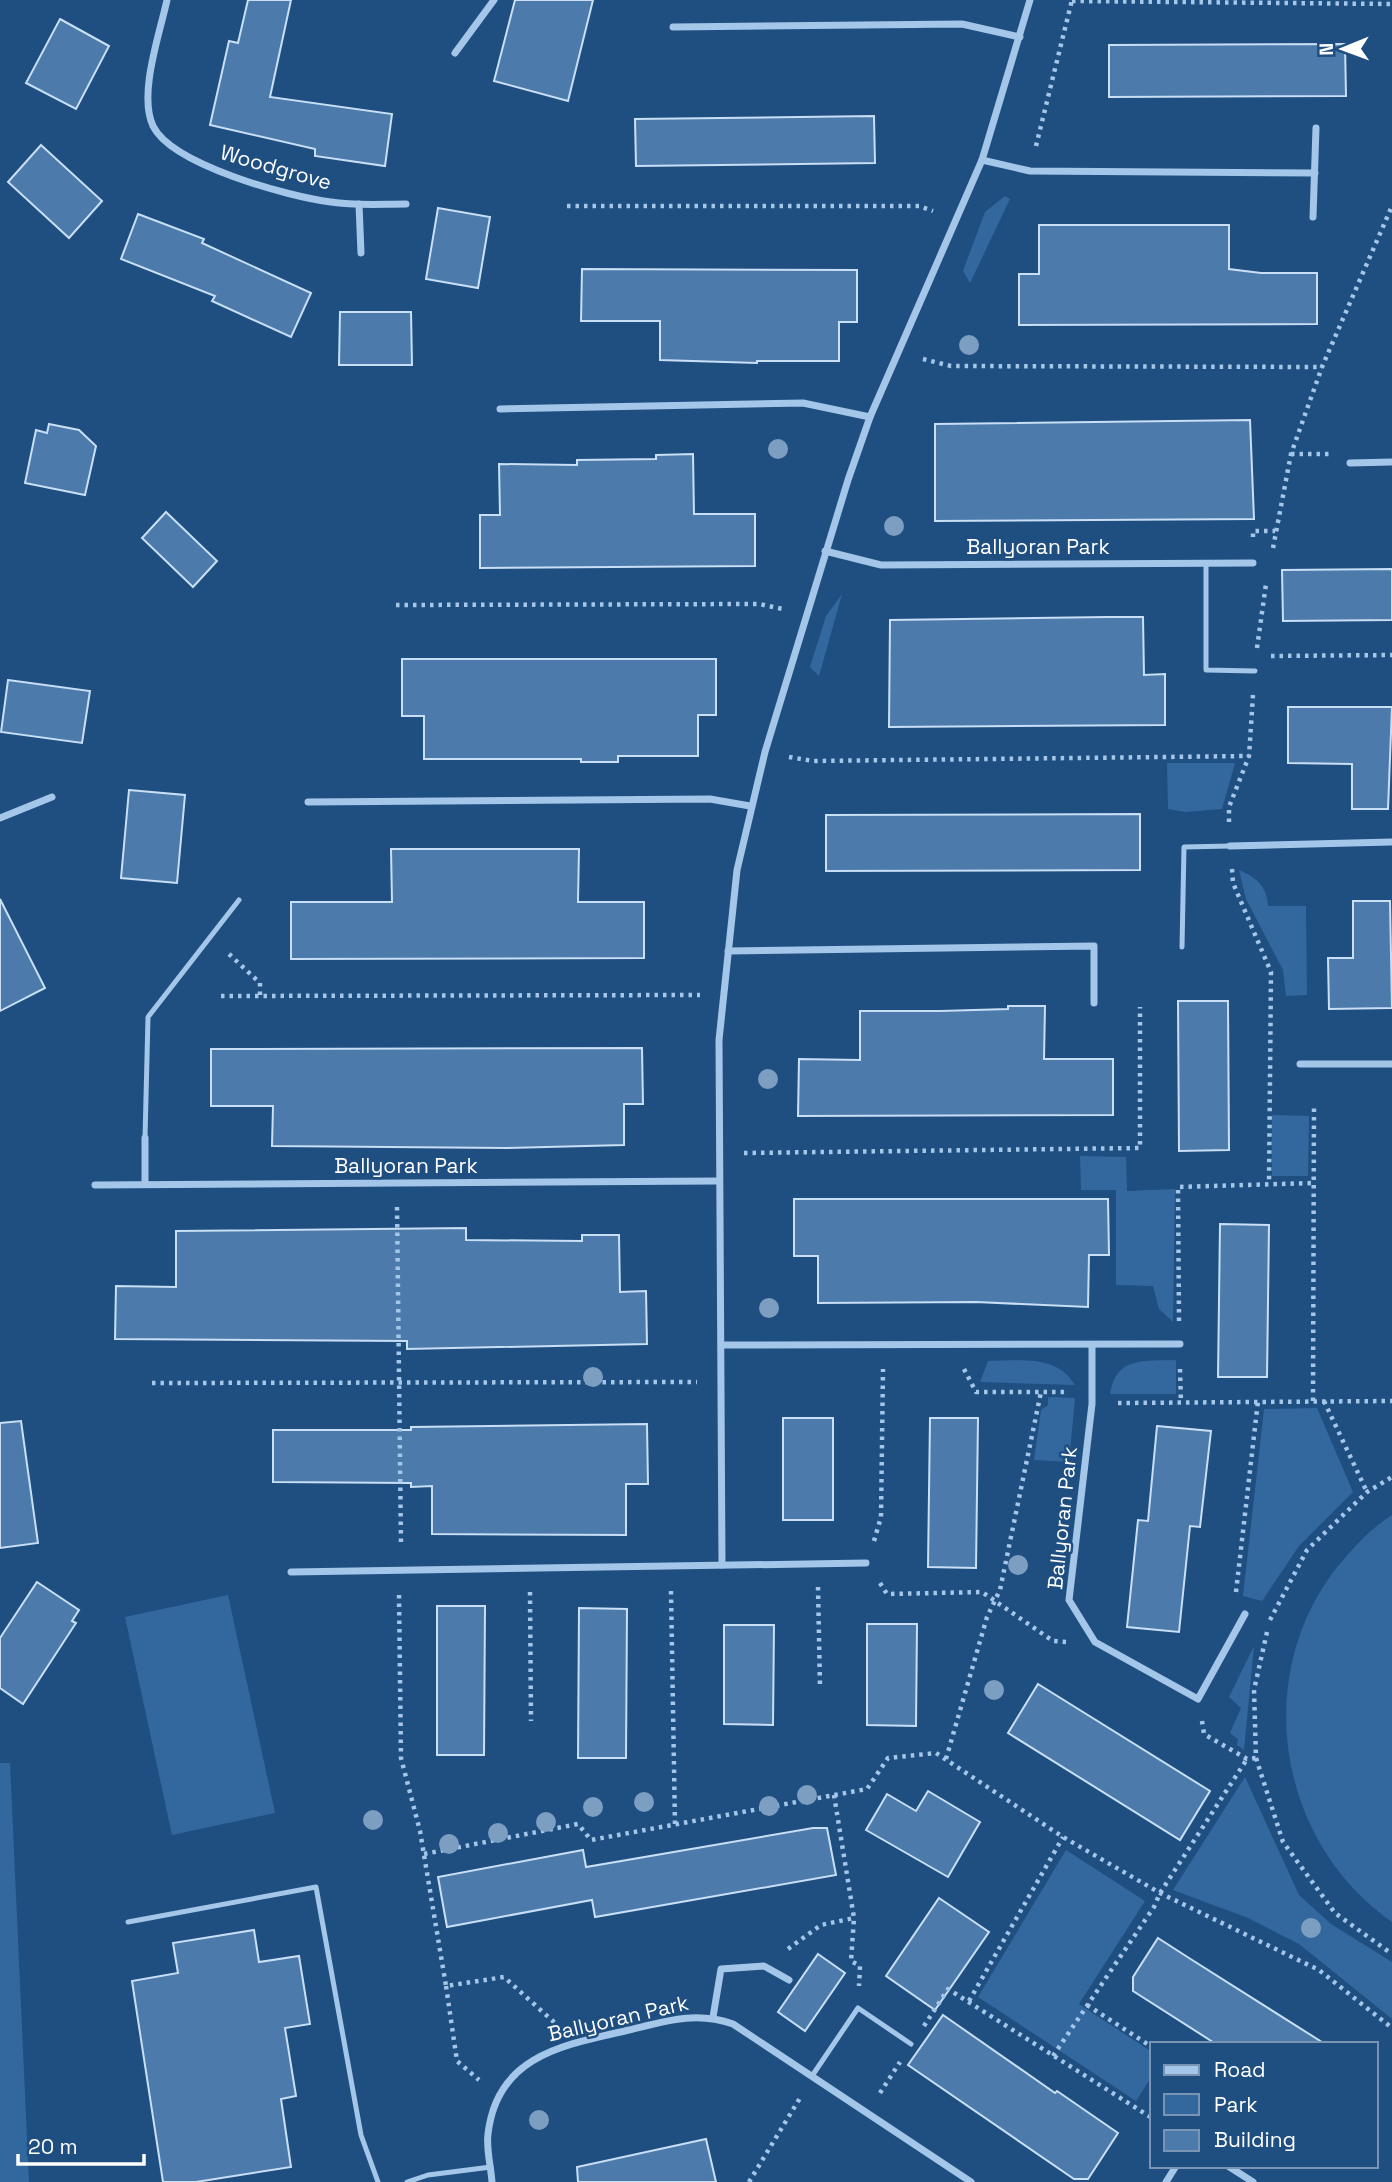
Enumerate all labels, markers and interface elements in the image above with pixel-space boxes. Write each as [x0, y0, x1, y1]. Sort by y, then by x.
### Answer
north arrow [1308, 14, 1378, 84]
text: N [1314, 43, 1339, 56]
street label: Woodgrove [217, 138, 335, 196]
street label: Ballyoran Park [966, 533, 1110, 560]
street label: Ballyoran Park [334, 1152, 478, 1179]
street label: Ballyoran Park [1041, 1445, 1083, 1591]
street label: Ballyoran Park [545, 1989, 691, 2047]
legend [1150, 2042, 1378, 2168]
text: Road [1214, 2056, 1266, 2083]
text: Park [1214, 2091, 1258, 2118]
scale bar [18, 2122, 144, 2166]
text: Building [1214, 2126, 1296, 2153]
text: 20 m [28, 2133, 78, 2160]

